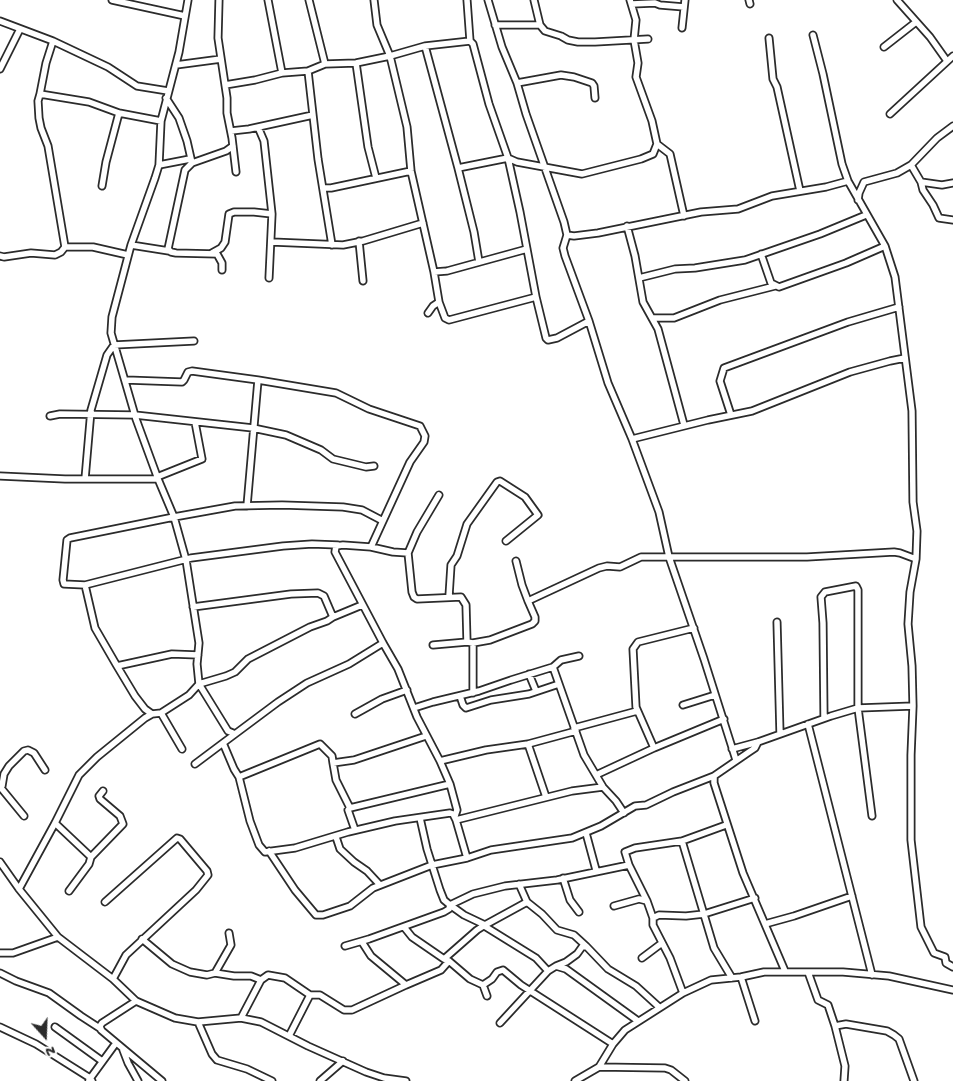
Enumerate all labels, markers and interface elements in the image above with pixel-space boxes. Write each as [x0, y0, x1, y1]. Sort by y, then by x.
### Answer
north arrow [20, 1011, 70, 1061]
text: N [43, 1041, 58, 1060]

